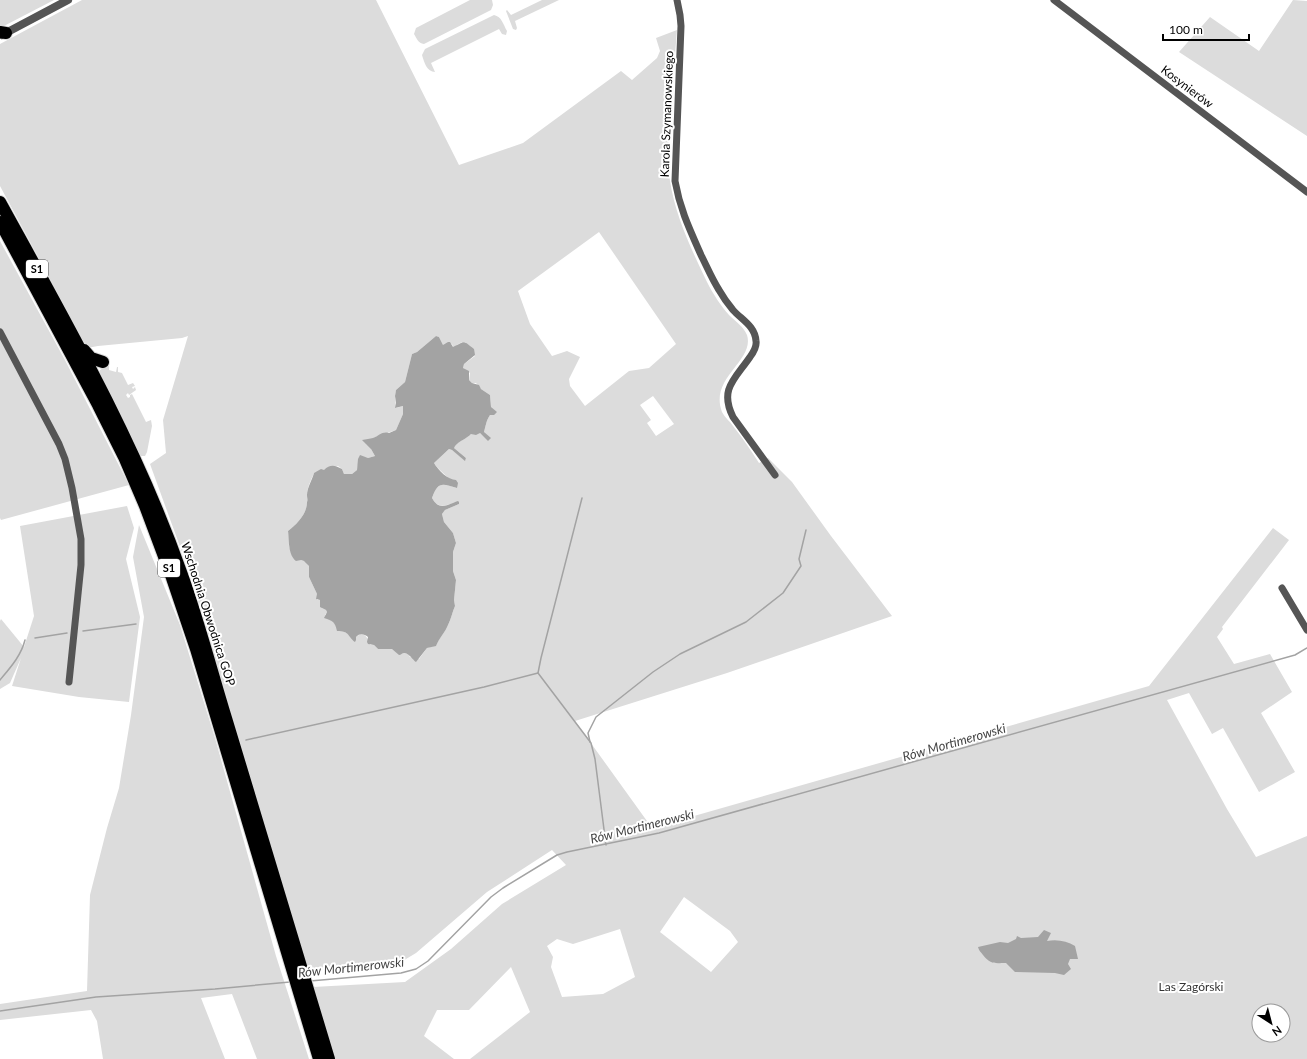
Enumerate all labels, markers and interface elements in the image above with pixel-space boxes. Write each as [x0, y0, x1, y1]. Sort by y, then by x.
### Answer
scale bar [1163, 16, 1249, 42]
text: 100 m [1169, 22, 1203, 37]
street label: Karola Szymanowskiego [657, 50, 676, 178]
street label: Kosynierów [1158, 62, 1217, 112]
road number: S1 [26, 260, 48, 278]
street label: Wschodnia Obwodnica GOP [178, 540, 239, 688]
road number: S1 [158, 559, 180, 577]
water label: Rów Mortimerowski [901, 720, 1008, 764]
water label: Rów Mortimerowski [588, 805, 696, 847]
water label: Rów Mortimerowski [297, 953, 405, 981]
park label: Las Zagórski [1159, 979, 1224, 994]
north arrow [1251, 1003, 1291, 1043]
text: N [1270, 1024, 1284, 1039]

